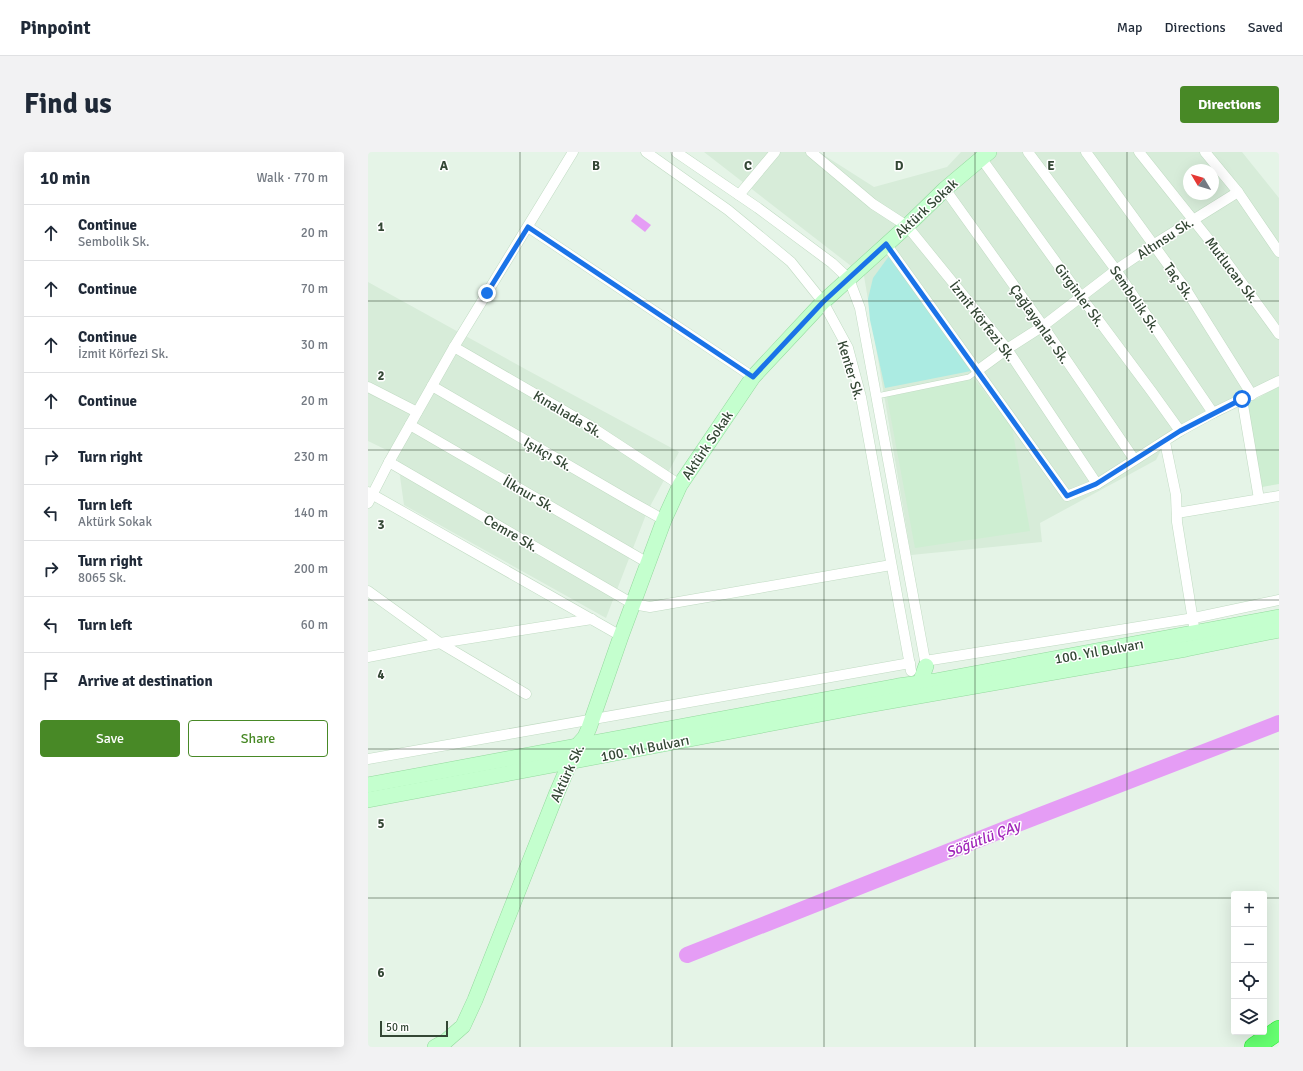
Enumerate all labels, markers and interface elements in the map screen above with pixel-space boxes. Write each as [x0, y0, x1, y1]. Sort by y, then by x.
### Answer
text: Pinpoint [20, 16, 91, 40]
text: Map [1117, 19, 1143, 36]
text: Directions [1165, 19, 1226, 36]
text: Saved [1248, 19, 1283, 36]
button: Directions [1180, 86, 1279, 123]
text: Find us [24, 87, 112, 121]
text: A [440, 158, 449, 174]
text: B [592, 158, 600, 174]
text: C [744, 158, 752, 174]
text: D [895, 158, 904, 174]
text: E [1047, 158, 1055, 174]
north arrow [1183, 164, 1219, 200]
text: 10 min [40, 168, 90, 189]
text: Walk · 770 m [257, 170, 328, 186]
street label: Aktürk Sokak [891, 175, 961, 242]
street label: Altınsu Sk. [1134, 214, 1197, 263]
text: Continue [78, 216, 137, 234]
text: 1 [377, 219, 385, 235]
icon: ahead [40, 222, 62, 244]
text: 20 m [301, 225, 328, 241]
text: Sembolik Sk. [78, 234, 150, 250]
street label: Mutlucan Sk. [1201, 234, 1262, 307]
street label: Girginler Sk. [1051, 260, 1108, 330]
street label: Taç Sk. [1160, 260, 1197, 303]
street label: Sembolik Sk. [1106, 263, 1163, 336]
icon: ahead [40, 278, 62, 300]
street label: İzmit Körfezi Sk. [946, 278, 1019, 365]
text: Continue [78, 280, 137, 298]
text: 70 m [301, 281, 328, 297]
street label: Çağlayanlar Sk. [1006, 281, 1073, 367]
route end [478, 284, 496, 302]
text: Continue [78, 328, 137, 346]
icon: ahead [40, 334, 62, 356]
text: 30 m [301, 337, 328, 353]
street label: Kenter Sk. [833, 338, 868, 402]
text: İzmit Körfezi Sk. [78, 346, 168, 362]
text: 2 [377, 368, 385, 384]
street label: Kınalıada Sk. [530, 387, 605, 442]
icon: ahead [40, 390, 62, 412]
route start [1233, 390, 1251, 408]
text: Continue [78, 392, 137, 410]
text: 20 m [301, 393, 328, 409]
street label: Aktürk Sokak [678, 408, 737, 483]
street label: Işıkçı Sk. [521, 434, 575, 475]
icon: right [40, 446, 62, 468]
text: Turn right [78, 448, 143, 466]
text: 230 m [294, 449, 328, 465]
street label: İlknur Sk. [500, 473, 558, 516]
text: Turn left [78, 496, 132, 514]
icon: left [40, 502, 62, 524]
text: 140 m [294, 505, 328, 521]
street label: Cemre Sk. [481, 511, 541, 556]
text: Aktürk Sokak [78, 514, 152, 530]
text: 3 [377, 517, 385, 533]
text: Turn right [78, 552, 143, 570]
icon: right [40, 558, 62, 580]
text: 200 m [294, 561, 328, 577]
text: 8065 Sk. [78, 570, 126, 586]
icon: left [40, 614, 62, 636]
text: Turn left [78, 616, 132, 634]
text: 60 m [301, 617, 328, 633]
street label: 100. Yıl Bulvarı [1053, 635, 1145, 668]
text: 4 [377, 667, 385, 683]
icon: arrive [40, 670, 62, 692]
text: Arrive at destination [78, 672, 213, 690]
button: Save [40, 720, 180, 757]
button: Share [188, 720, 328, 757]
street label: 100. Yıl Bulvarı [599, 732, 691, 765]
street label: Aktürk Sk. [547, 742, 588, 805]
text: 5 [377, 816, 385, 832]
water label: Söğütlü ÇAy [943, 816, 1025, 861]
map controls [1231, 891, 1267, 1035]
button: + [1231, 891, 1267, 927]
button: − [1231, 927, 1267, 963]
button: locate [1231, 963, 1267, 999]
text: 6 [377, 965, 385, 981]
button: layers [1231, 999, 1267, 1035]
scale bar [380, 1019, 448, 1038]
text: 50 m [386, 1021, 409, 1034]

